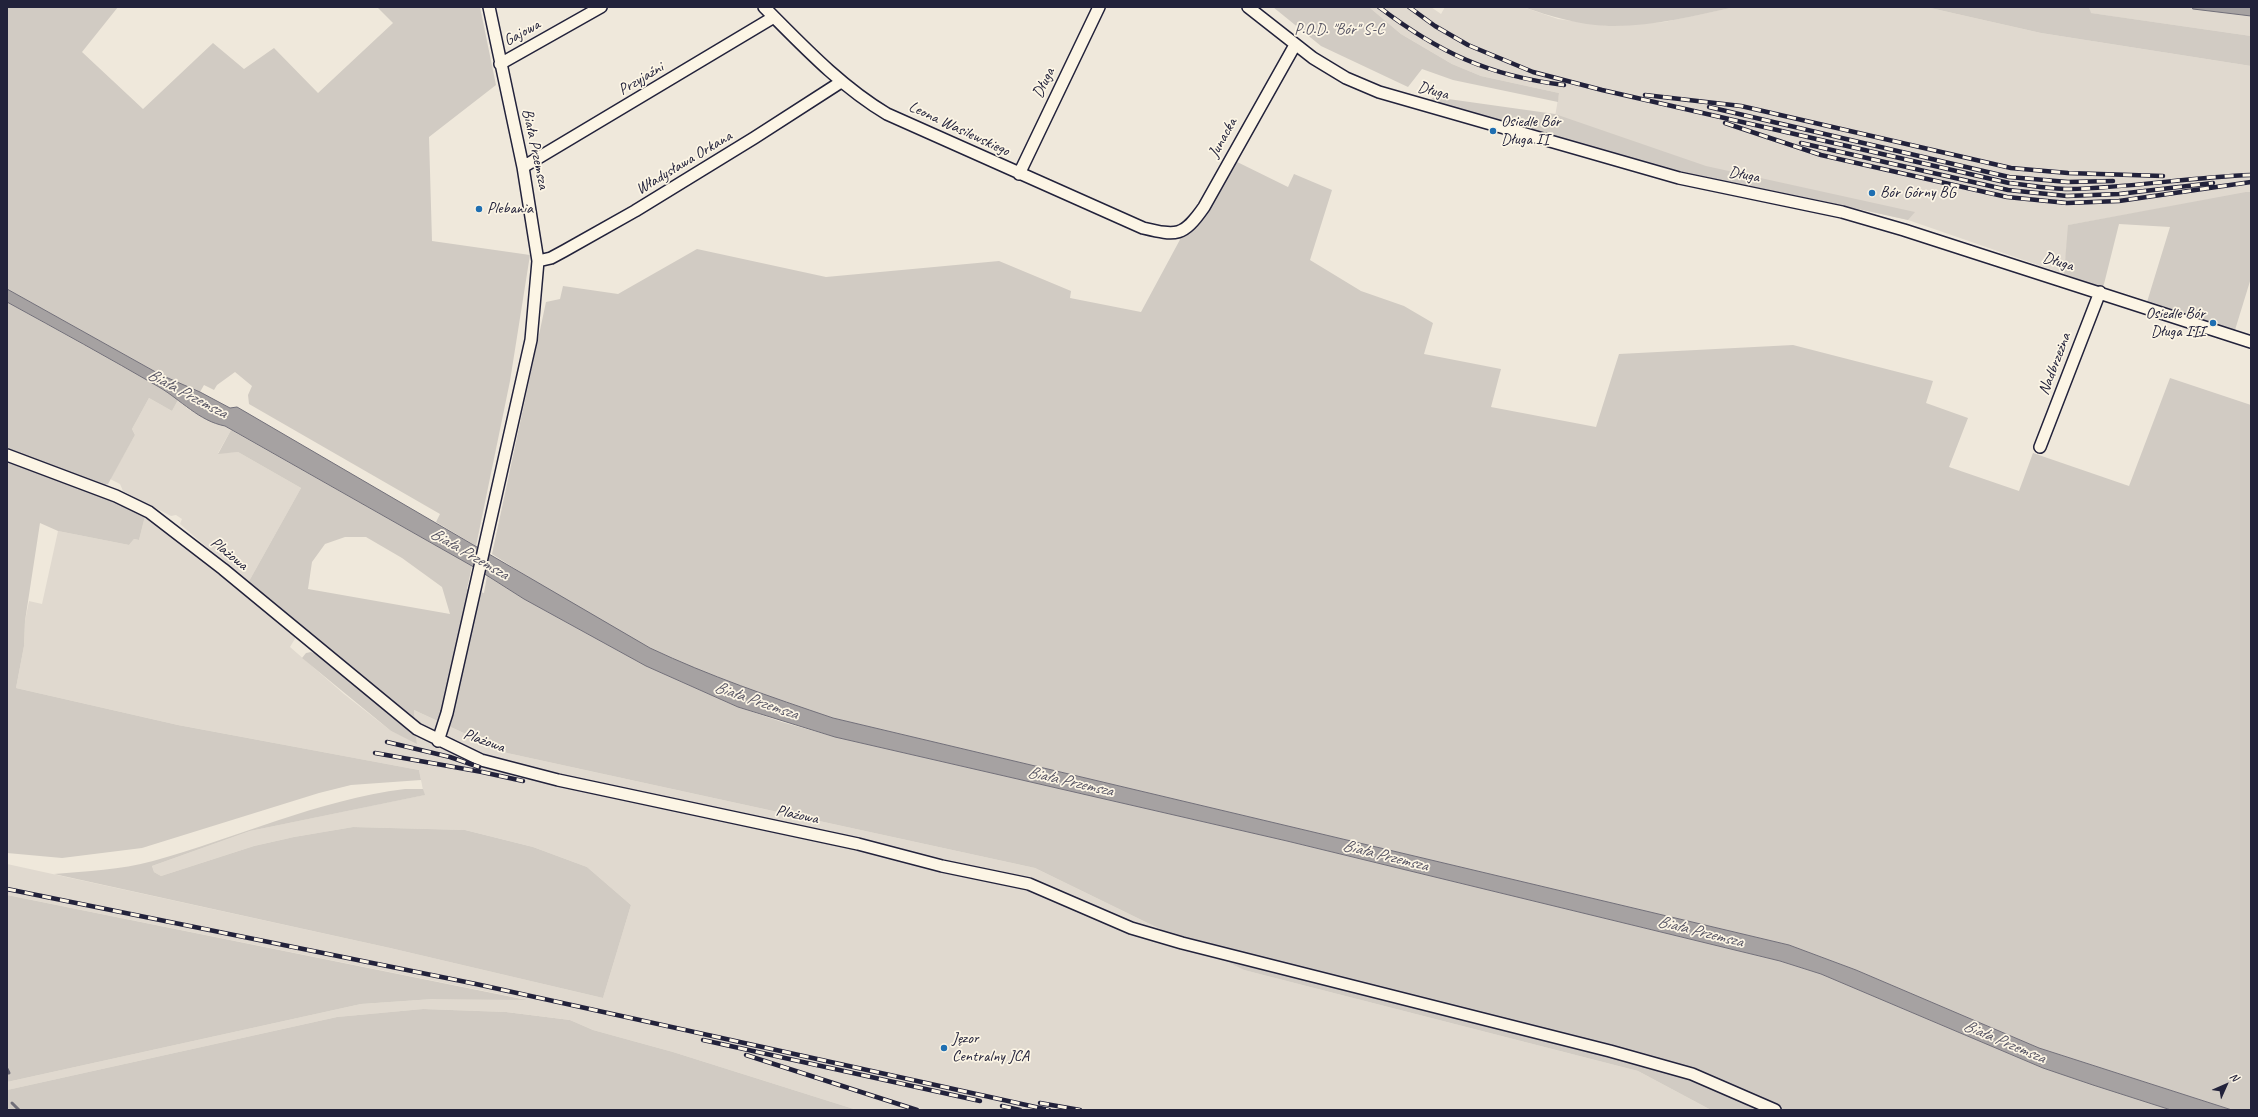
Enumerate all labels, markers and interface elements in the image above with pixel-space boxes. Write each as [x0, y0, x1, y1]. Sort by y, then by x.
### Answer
street label: Gajowa [500, 15, 544, 51]
park label: P.O.D. "Bór" S-C [1294, 20, 1384, 40]
street label: Przyjaźni [615, 58, 667, 100]
street label: Długa [1029, 65, 1059, 101]
street label: Długa [1416, 78, 1450, 104]
street label: Leona Wasilewskiego [905, 97, 1013, 161]
street label: Biała Przemsza [517, 107, 553, 191]
place label: Osiedle Bór Długa II [1501, 112, 1561, 150]
street label: Junacka [1204, 115, 1242, 161]
marker: Osiedle Bór Długa II [1488, 126, 1498, 136]
street label: Władysława Orkana [633, 127, 735, 199]
street label: Długa [1727, 163, 1761, 187]
place label: Bór Górny BG [1880, 183, 1956, 203]
marker: Bór Górny BG [1867, 188, 1877, 198]
place label: Plebania [487, 199, 533, 219]
marker: Plebania [474, 204, 484, 214]
street label: Długa [2040, 248, 2076, 276]
place label: Osiedle Bór Długa III [2145, 304, 2205, 342]
marker: Osiedle Bór Długa III [2208, 318, 2218, 328]
street label: Nadbrzeżna [2034, 330, 2076, 398]
water label: Biała Przemsza [144, 365, 230, 423]
water label: Biała Przemsza [426, 523, 512, 585]
street label: Plażowa [206, 533, 252, 575]
water label: Biała Przemsza [712, 677, 800, 725]
street label: Plażowa [461, 725, 507, 757]
water label: Biała Przemsza [1025, 762, 1115, 802]
street label: Plażowa [774, 801, 820, 829]
water label: Biała Przemsza [1340, 836, 1430, 876]
water label: Biała Przemsza [1655, 912, 1745, 952]
water label: Biała Przemsza [1960, 1016, 2048, 1068]
place label: Jęzor Centralny JCA [952, 1029, 1029, 1067]
marker: Jęzor Centralny JCA [939, 1043, 949, 1053]
north arrow [2206, 1065, 2246, 1105]
text: N [2227, 1069, 2242, 1084]

